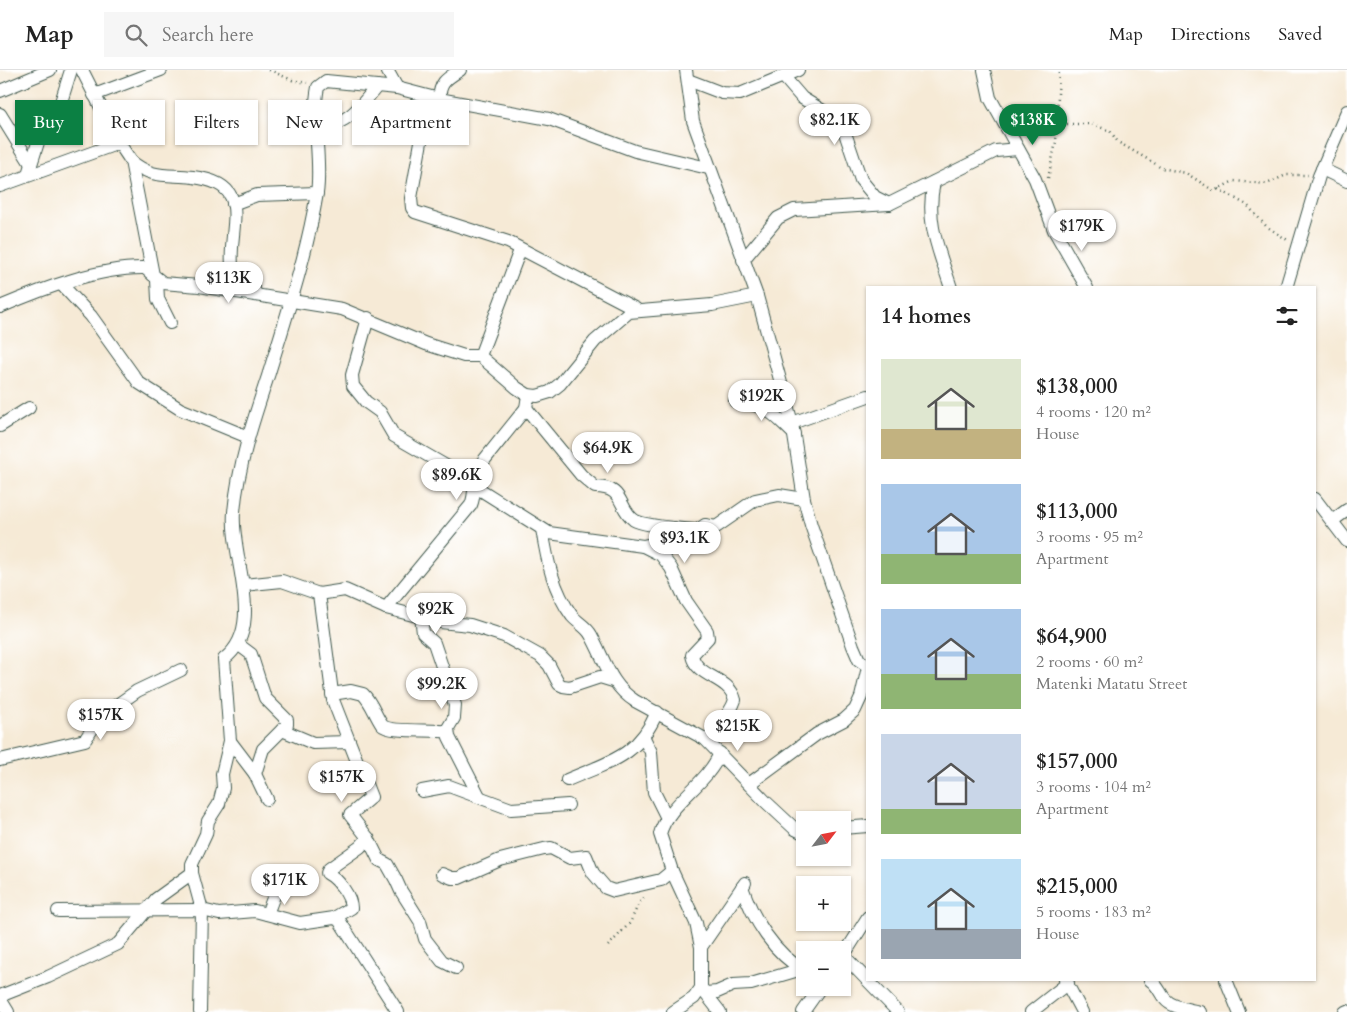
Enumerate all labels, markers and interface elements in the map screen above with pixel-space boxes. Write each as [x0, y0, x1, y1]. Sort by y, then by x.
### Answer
search box [104, 12, 454, 57]
text: Map [25, 18, 74, 51]
icon: search [122, 21, 150, 49]
text: Search here [162, 22, 254, 48]
text: Map [1109, 22, 1143, 47]
text: Directions [1171, 22, 1250, 47]
text: Saved [1278, 22, 1322, 47]
chip: Buy [15, 100, 83, 145]
chip: Rent [93, 100, 165, 145]
chip: Filters [175, 100, 258, 145]
chip: New [268, 100, 342, 145]
chip: Apartment [352, 100, 469, 145]
pin: $82.1K [794, 104, 876, 146]
pin: $138K [998, 104, 1068, 146]
text: $82.1K [810, 109, 860, 131]
text: $138K [1010, 109, 1056, 131]
pin: $179K [1047, 210, 1117, 252]
text: $179K [1059, 215, 1105, 237]
pin: $113K [194, 262, 264, 304]
text: $113K [206, 267, 252, 289]
text: 14 homes [881, 302, 971, 331]
icon: filters [1273, 302, 1301, 330]
text: $138,000 [1036, 372, 1117, 401]
icon: home [921, 379, 981, 439]
pin: $192K [727, 380, 797, 422]
text: $192K [739, 385, 785, 407]
text: 4 rooms · 120 m² [1036, 401, 1151, 423]
text: House [1036, 423, 1079, 445]
pin: $64.9K [567, 432, 649, 474]
text: $64.9K [583, 437, 633, 459]
pin: $89.6K [416, 458, 498, 501]
text: $89.6K [432, 464, 482, 486]
text: $113,000 [1036, 497, 1117, 526]
icon: home [921, 504, 981, 564]
pin: $93.1K [644, 522, 726, 564]
text: 3 rooms · 95 m² [1036, 526, 1143, 548]
text: $93.1K [660, 527, 710, 549]
text: Apartment [1036, 548, 1109, 570]
pin: $92K [406, 592, 466, 635]
text: $92K [417, 598, 455, 620]
text: $64,900 [1036, 622, 1107, 651]
icon: home [921, 629, 981, 689]
text: 2 rooms · 60 m² [1036, 651, 1143, 673]
pin: $99.2K [401, 668, 483, 710]
text: $99.2K [417, 673, 467, 695]
text: Matenki Matatu Street [1036, 673, 1187, 695]
pin: $157K [66, 698, 136, 741]
text: $157K [78, 704, 124, 726]
pin: $215K [703, 710, 773, 752]
text: $215K [715, 715, 761, 737]
text: $157,000 [1036, 747, 1117, 776]
icon: home [921, 754, 981, 814]
pin: $157K [307, 760, 377, 803]
text: $157K [319, 766, 365, 788]
text: 3 rooms · 104 m² [1036, 776, 1151, 798]
text: Apartment [1036, 798, 1109, 820]
north arrow [796, 811, 851, 866]
map controls [796, 811, 851, 996]
pin: $171K [250, 864, 320, 906]
text: $171K [262, 869, 308, 891]
text: $215,000 [1036, 872, 1117, 901]
button: + [796, 876, 851, 931]
icon: home [921, 879, 981, 939]
text: 5 rooms · 183 m² [1036, 901, 1151, 923]
text: House [1036, 923, 1079, 945]
button: − [796, 941, 851, 996]

